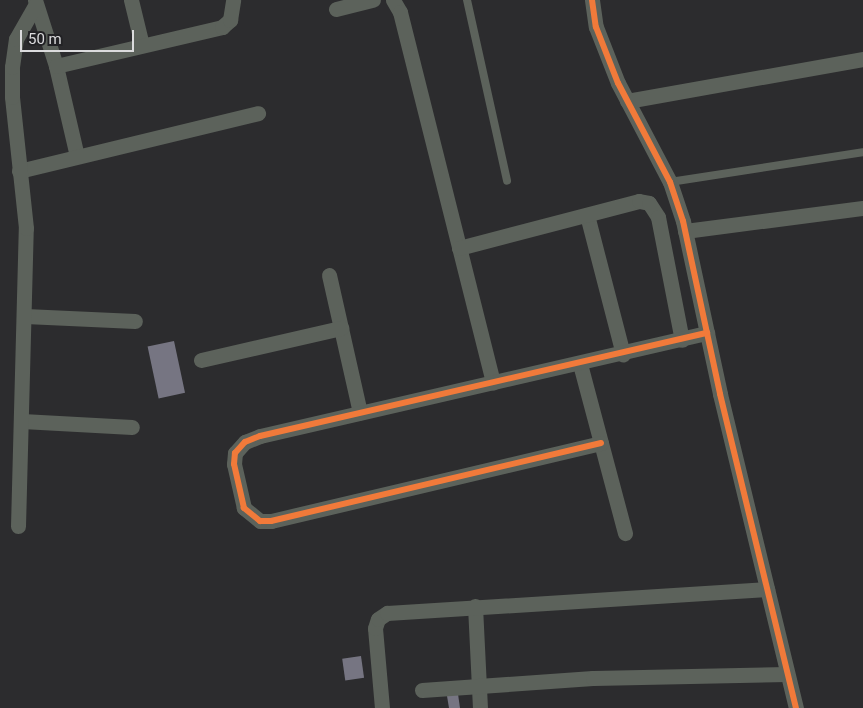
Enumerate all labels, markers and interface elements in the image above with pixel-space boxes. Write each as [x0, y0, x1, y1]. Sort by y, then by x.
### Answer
scale bar [22, 20, 136, 52]
text: 50 m [28, 30, 62, 48]

